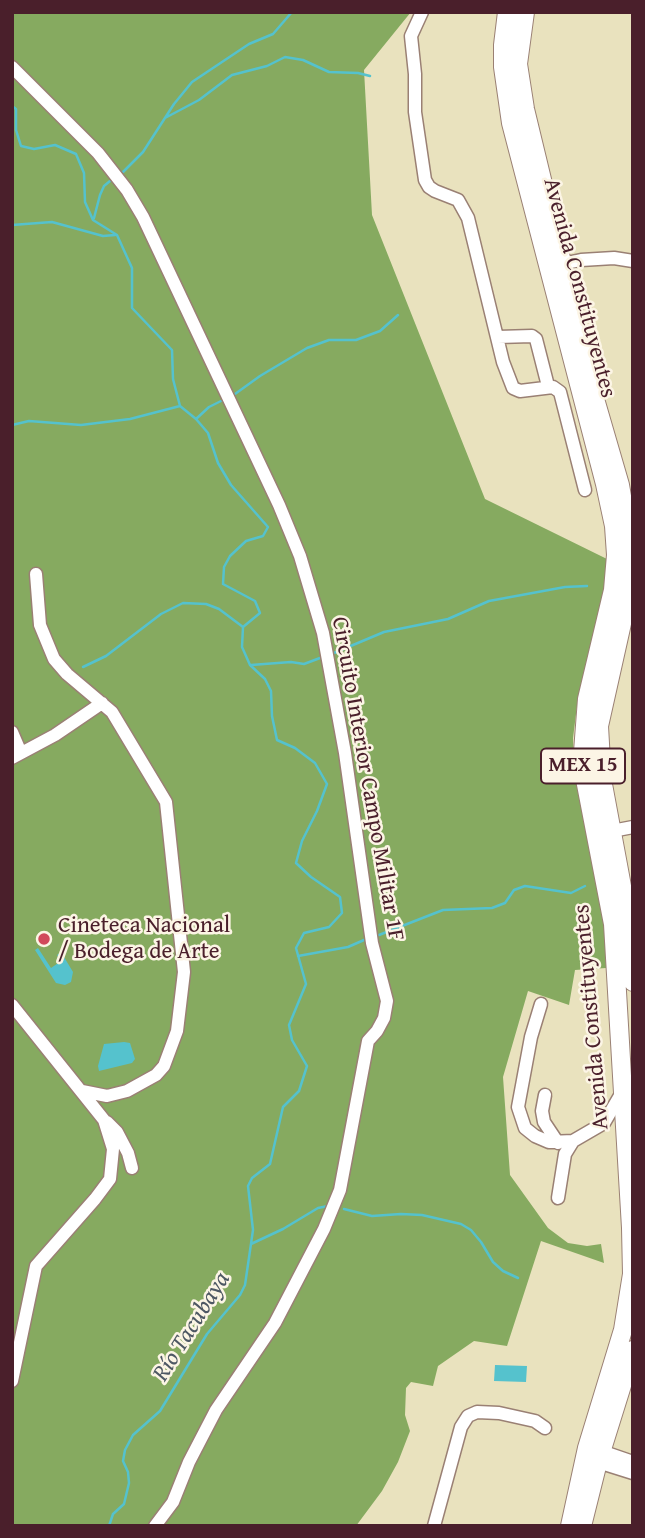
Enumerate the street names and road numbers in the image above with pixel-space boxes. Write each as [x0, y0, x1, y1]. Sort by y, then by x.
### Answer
street label: Avenida Constituyentes [536, 175, 622, 401]
street label: Circuito Interior Campo Militar 1F [325, 615, 409, 943]
road number: MEX 15 [541, 748, 625, 784]
street label: Avenida Constituyentes [568, 903, 616, 1131]

